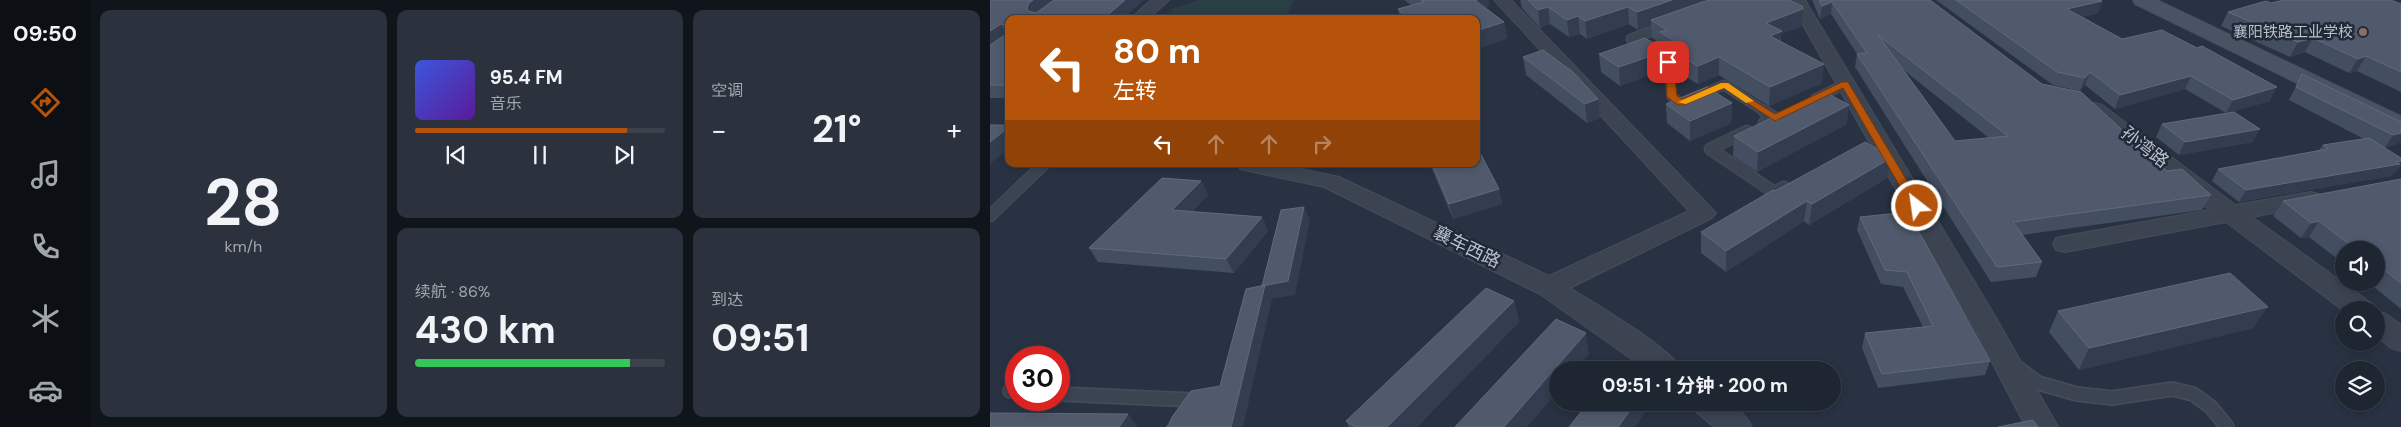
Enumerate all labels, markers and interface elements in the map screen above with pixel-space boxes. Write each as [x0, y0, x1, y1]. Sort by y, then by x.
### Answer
text: 09:50 [13, 19, 77, 48]
place label: 襄阳铁路工业学校 [2233, 22, 2353, 42]
marker: 襄阳铁路工业学校 [2357, 26, 2369, 38]
text: 80 m [1113, 28, 1201, 74]
icon: left [1030, 35, 1095, 100]
pin [1647, 41, 1689, 83]
icon: arrive [1654, 48, 1682, 76]
text: 95.4 FM [490, 65, 563, 90]
text: 左转 [1113, 76, 1157, 105]
text: 空调 [711, 80, 743, 101]
icon: directions [28, 85, 63, 120]
text: 音乐 [490, 93, 522, 114]
text: 21° [812, 104, 861, 154]
text: − [711, 112, 727, 149]
text: + [947, 112, 962, 149]
street label: 孙湾路 [2116, 121, 2174, 173]
icon: left [1149, 130, 1177, 158]
icon: ahead [1202, 130, 1230, 158]
icon: ahead [1255, 130, 1283, 158]
icon: right [1308, 130, 1336, 158]
icon: previous [442, 141, 470, 169]
icon: pause [526, 141, 554, 169]
icon: next [610, 141, 638, 169]
icon: music [28, 157, 63, 192]
text: 28 [204, 161, 282, 245]
position arrow [1890, 179, 1942, 231]
street label: 襄车西路 [1429, 220, 1505, 274]
icon: phone [28, 229, 63, 264]
text: km/h [224, 236, 262, 257]
map controls [2335, 241, 2385, 411]
button: sound [2335, 241, 2385, 291]
text: 续航 · 86% [415, 281, 490, 302]
text: 到达 [711, 289, 743, 310]
icon: climate [28, 301, 63, 336]
button: search [2335, 301, 2385, 351]
text: 430 km [415, 305, 556, 355]
text: 09:51 [711, 313, 809, 363]
speed limit sign: 30 [1005, 346, 1070, 411]
button: layers [2335, 361, 2385, 411]
icon: car [28, 373, 63, 408]
text: 09:51 · 1 分钟 · 200 m [1602, 373, 1788, 398]

